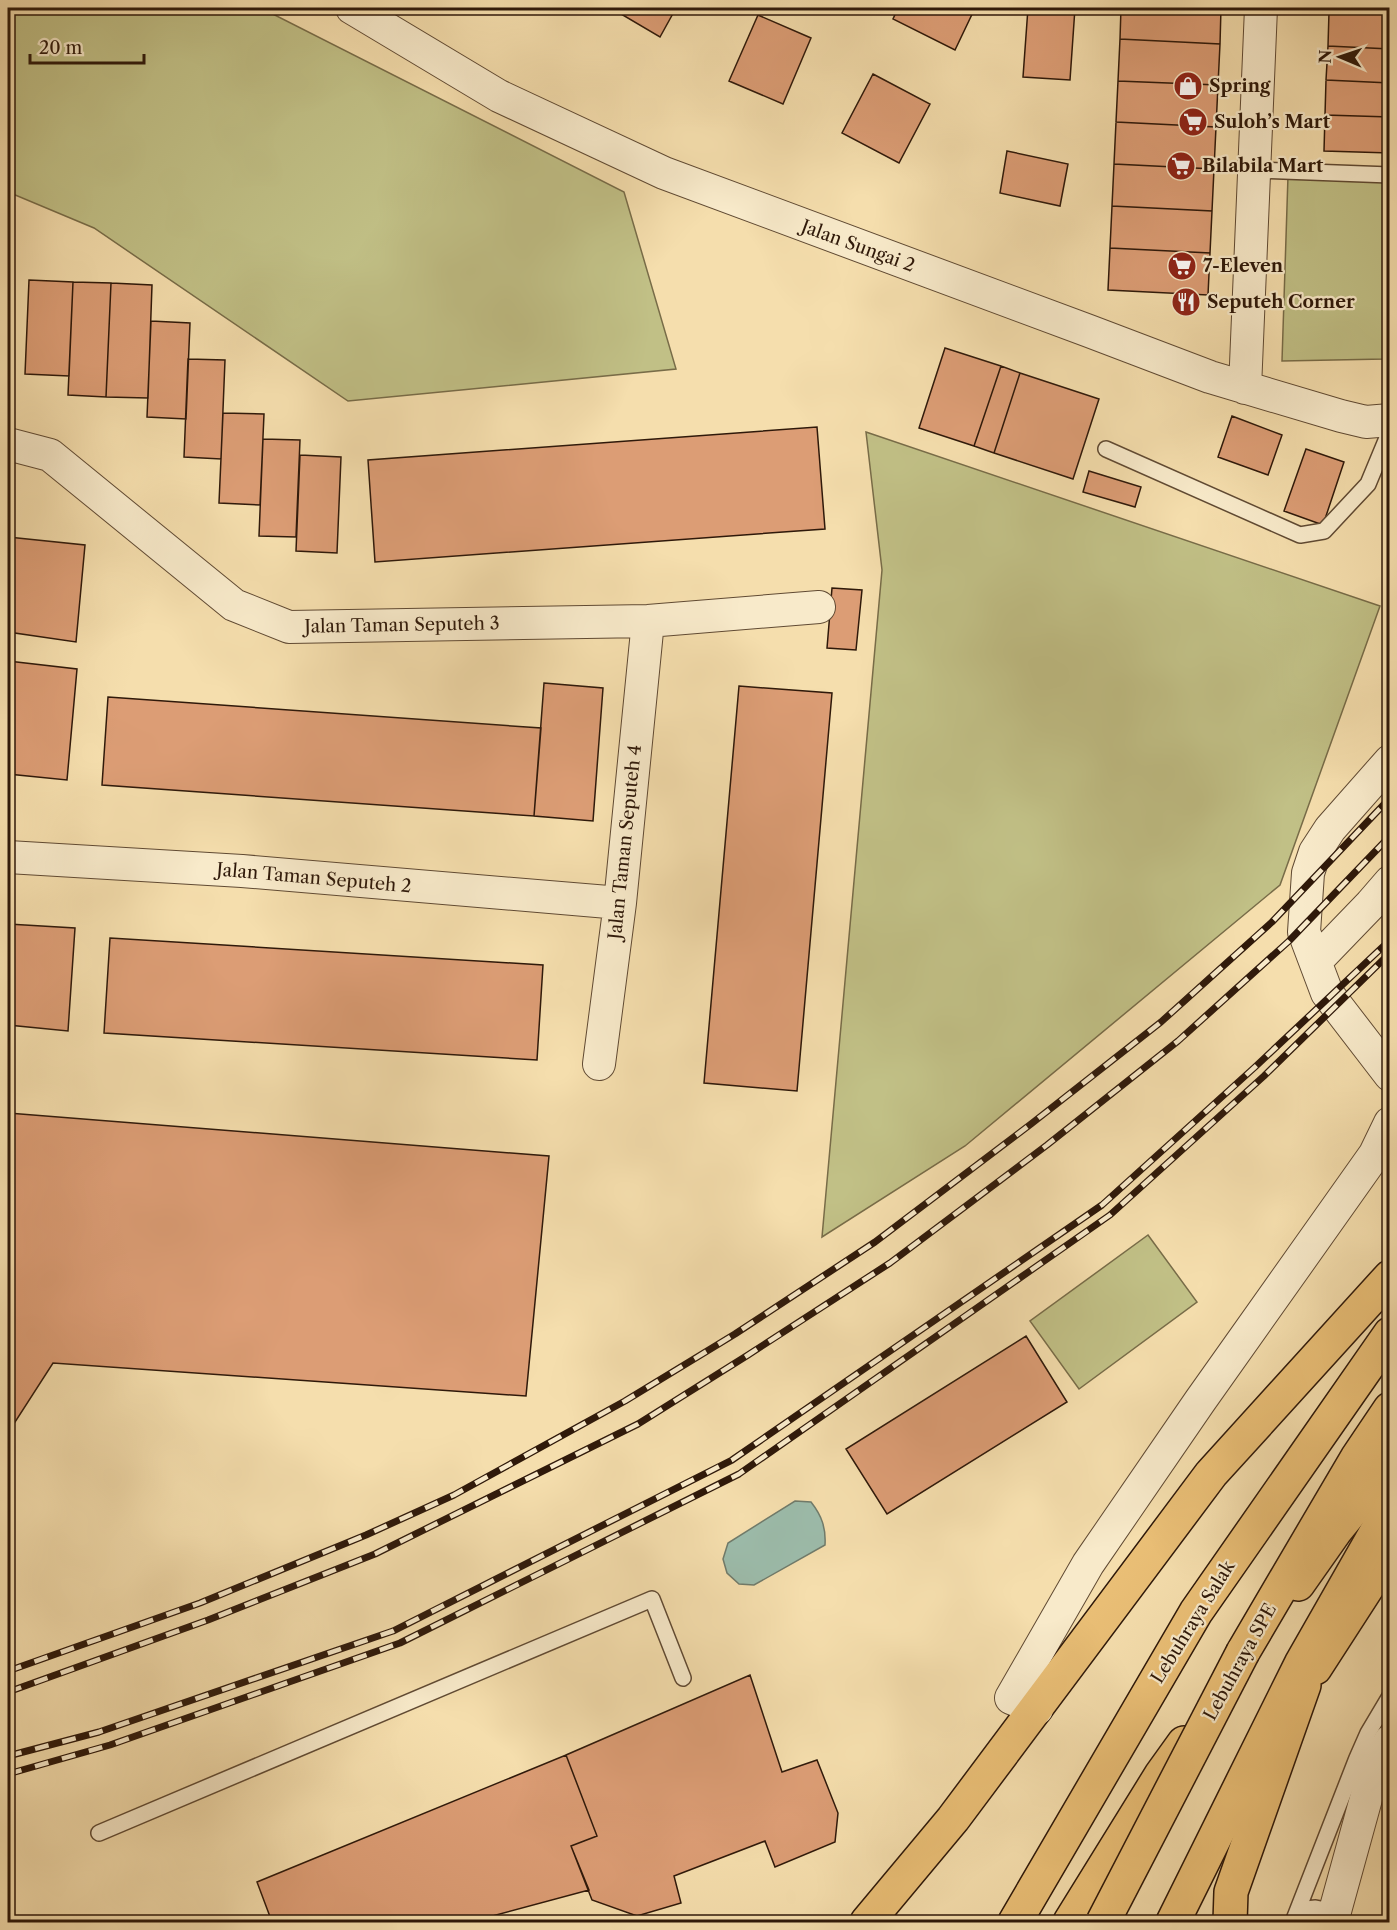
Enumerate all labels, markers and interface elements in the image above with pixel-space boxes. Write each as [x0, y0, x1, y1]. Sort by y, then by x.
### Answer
scale bar [30, 27, 144, 65]
north arrow [1310, 27, 1370, 87]
text: 20 m [39, 37, 83, 59]
text: N [1315, 49, 1335, 64]
shop icon: Spring [1172, 70, 1204, 102]
place label: Spring [1209, 75, 1271, 97]
supermarket icon: Suloh’s Mart [1177, 106, 1209, 138]
place label: Suloh’s Mart [1214, 111, 1331, 133]
supermarket icon: Bilabila Mart [1165, 150, 1197, 182]
place label: Bilabila Mart [1202, 155, 1324, 177]
street label: Jalan Sungai 2 [795, 214, 918, 277]
supermarket icon: 7-Eleven [1166, 250, 1198, 282]
place label: 7-Eleven [1203, 255, 1284, 277]
restaurant icon: Seputeh Corner [1170, 286, 1202, 318]
place label: Seputeh Corner [1207, 291, 1355, 313]
street label: Jalan Taman Seputeh 3 [301, 612, 500, 638]
street label: Jalan Taman Seputeh 4 [604, 744, 646, 943]
street label: Jalan Taman Seputeh 2 [213, 858, 412, 897]
street label: Lebuhraya Salak [1146, 1555, 1240, 1687]
street label: Lebuhraya SPE [1199, 1600, 1281, 1724]

